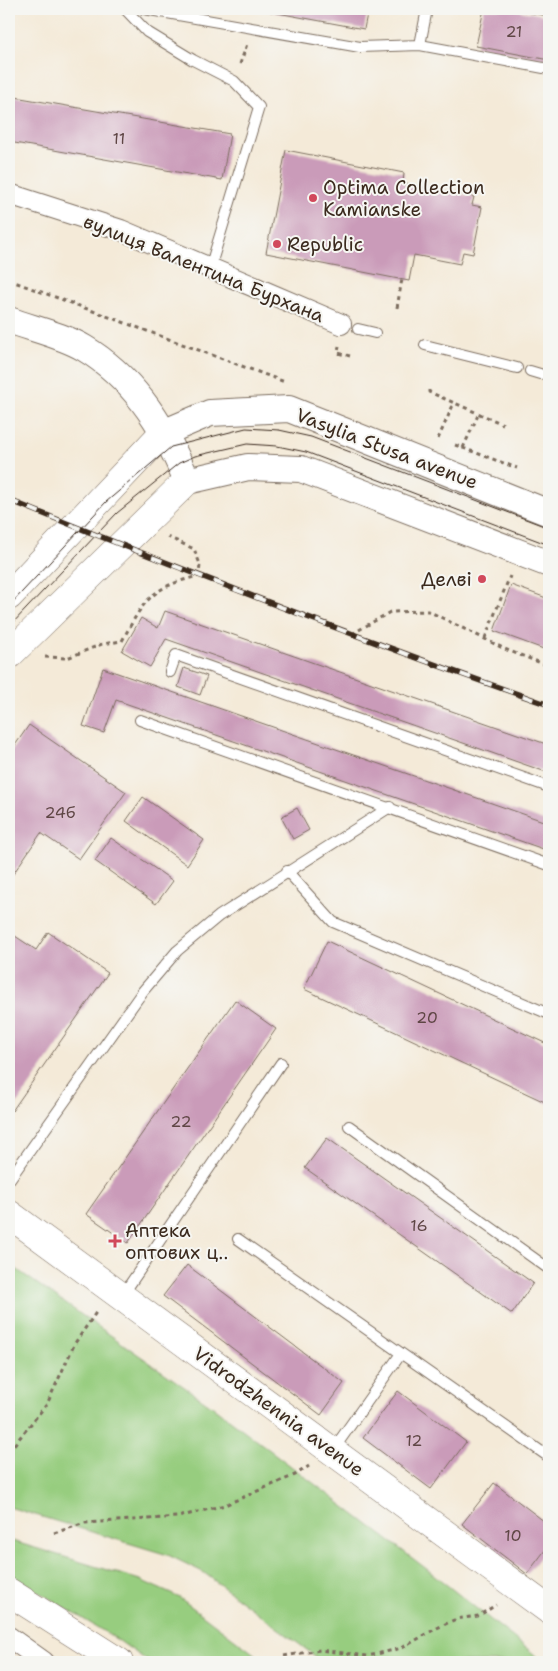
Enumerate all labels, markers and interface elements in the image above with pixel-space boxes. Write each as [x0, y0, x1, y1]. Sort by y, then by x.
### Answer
house number: 21 [505, 21, 523, 42]
house number: 11 [113, 128, 125, 149]
place label: Optima Collection Kamianske [323, 175, 485, 222]
marker: Optima Collection Kamianske [307, 192, 319, 204]
street label: вулиця Валентина Бурхана [80, 209, 328, 328]
place label: Republic [287, 232, 363, 257]
marker: Republic [271, 238, 283, 250]
street label: Vasylia Stusa avenue [292, 402, 481, 495]
place label: Делві [421, 567, 472, 592]
marker: Делві [476, 573, 488, 585]
house number: 24б [44, 802, 76, 823]
house number: 20 [416, 1007, 438, 1028]
house number: 22 [170, 1111, 192, 1132]
house number: 16 [410, 1215, 428, 1236]
place label: Аптека оптових ц‥ [125, 1218, 229, 1265]
marker: Аптека оптових ц‥ [109, 1235, 121, 1247]
street label: Vidrodzhennia avenue [188, 1341, 369, 1482]
house number: 12 [405, 1430, 423, 1451]
house number: 10 [504, 1525, 522, 1546]

